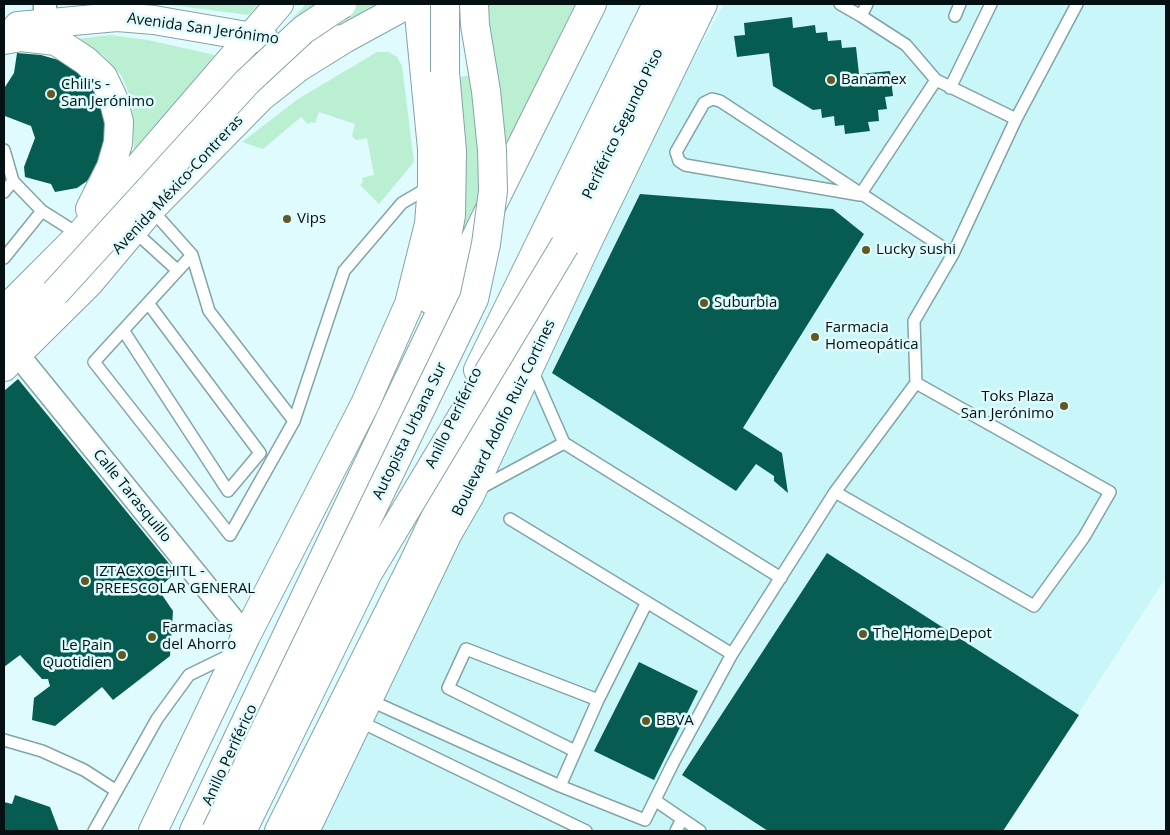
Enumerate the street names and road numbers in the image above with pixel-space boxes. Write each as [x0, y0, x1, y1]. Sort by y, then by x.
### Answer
street label: Avenida San Jerónimo [126, 9, 280, 49]
street label: Periférico Segundo Piso [579, 46, 667, 202]
street label: Avenida México-Contreras [109, 112, 247, 258]
street label: Boulevard Adolfo Ruiz Cortines [449, 317, 559, 519]
street label: Autopista Urbana Sur [369, 360, 451, 502]
street label: Anillo Periférico [422, 365, 486, 471]
street label: Calle Tarasquillo [89, 446, 175, 546]
street label: Anillo Periférico [199, 701, 261, 809]

